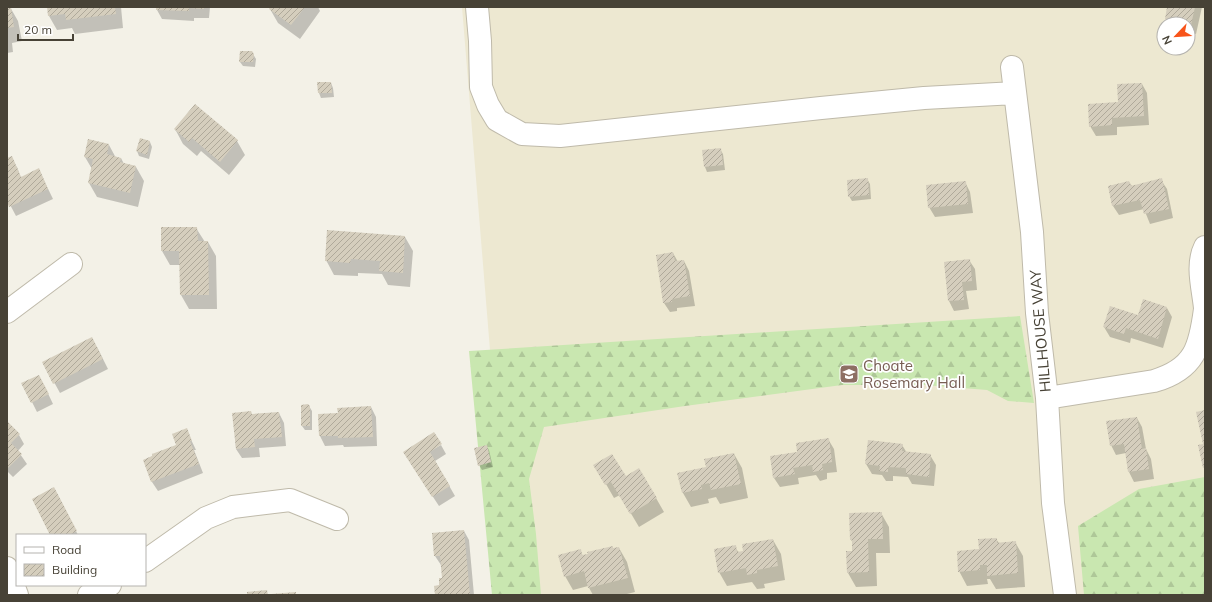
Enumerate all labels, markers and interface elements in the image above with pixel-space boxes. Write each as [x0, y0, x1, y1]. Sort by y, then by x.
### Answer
scale bar [18, 16, 73, 42]
north arrow [1156, 16, 1196, 56]
text: 20 m [24, 22, 52, 37]
text: N [1159, 34, 1175, 47]
street label: HILLHOUSE WAY [1025, 268, 1055, 393]
place label: Choate Rosemary Hall [863, 356, 965, 392]
school or university icon: Choate Rosemary Hall [838, 363, 860, 385]
legend [16, 534, 146, 586]
text: Road [52, 542, 81, 557]
text: Building [52, 562, 97, 577]

